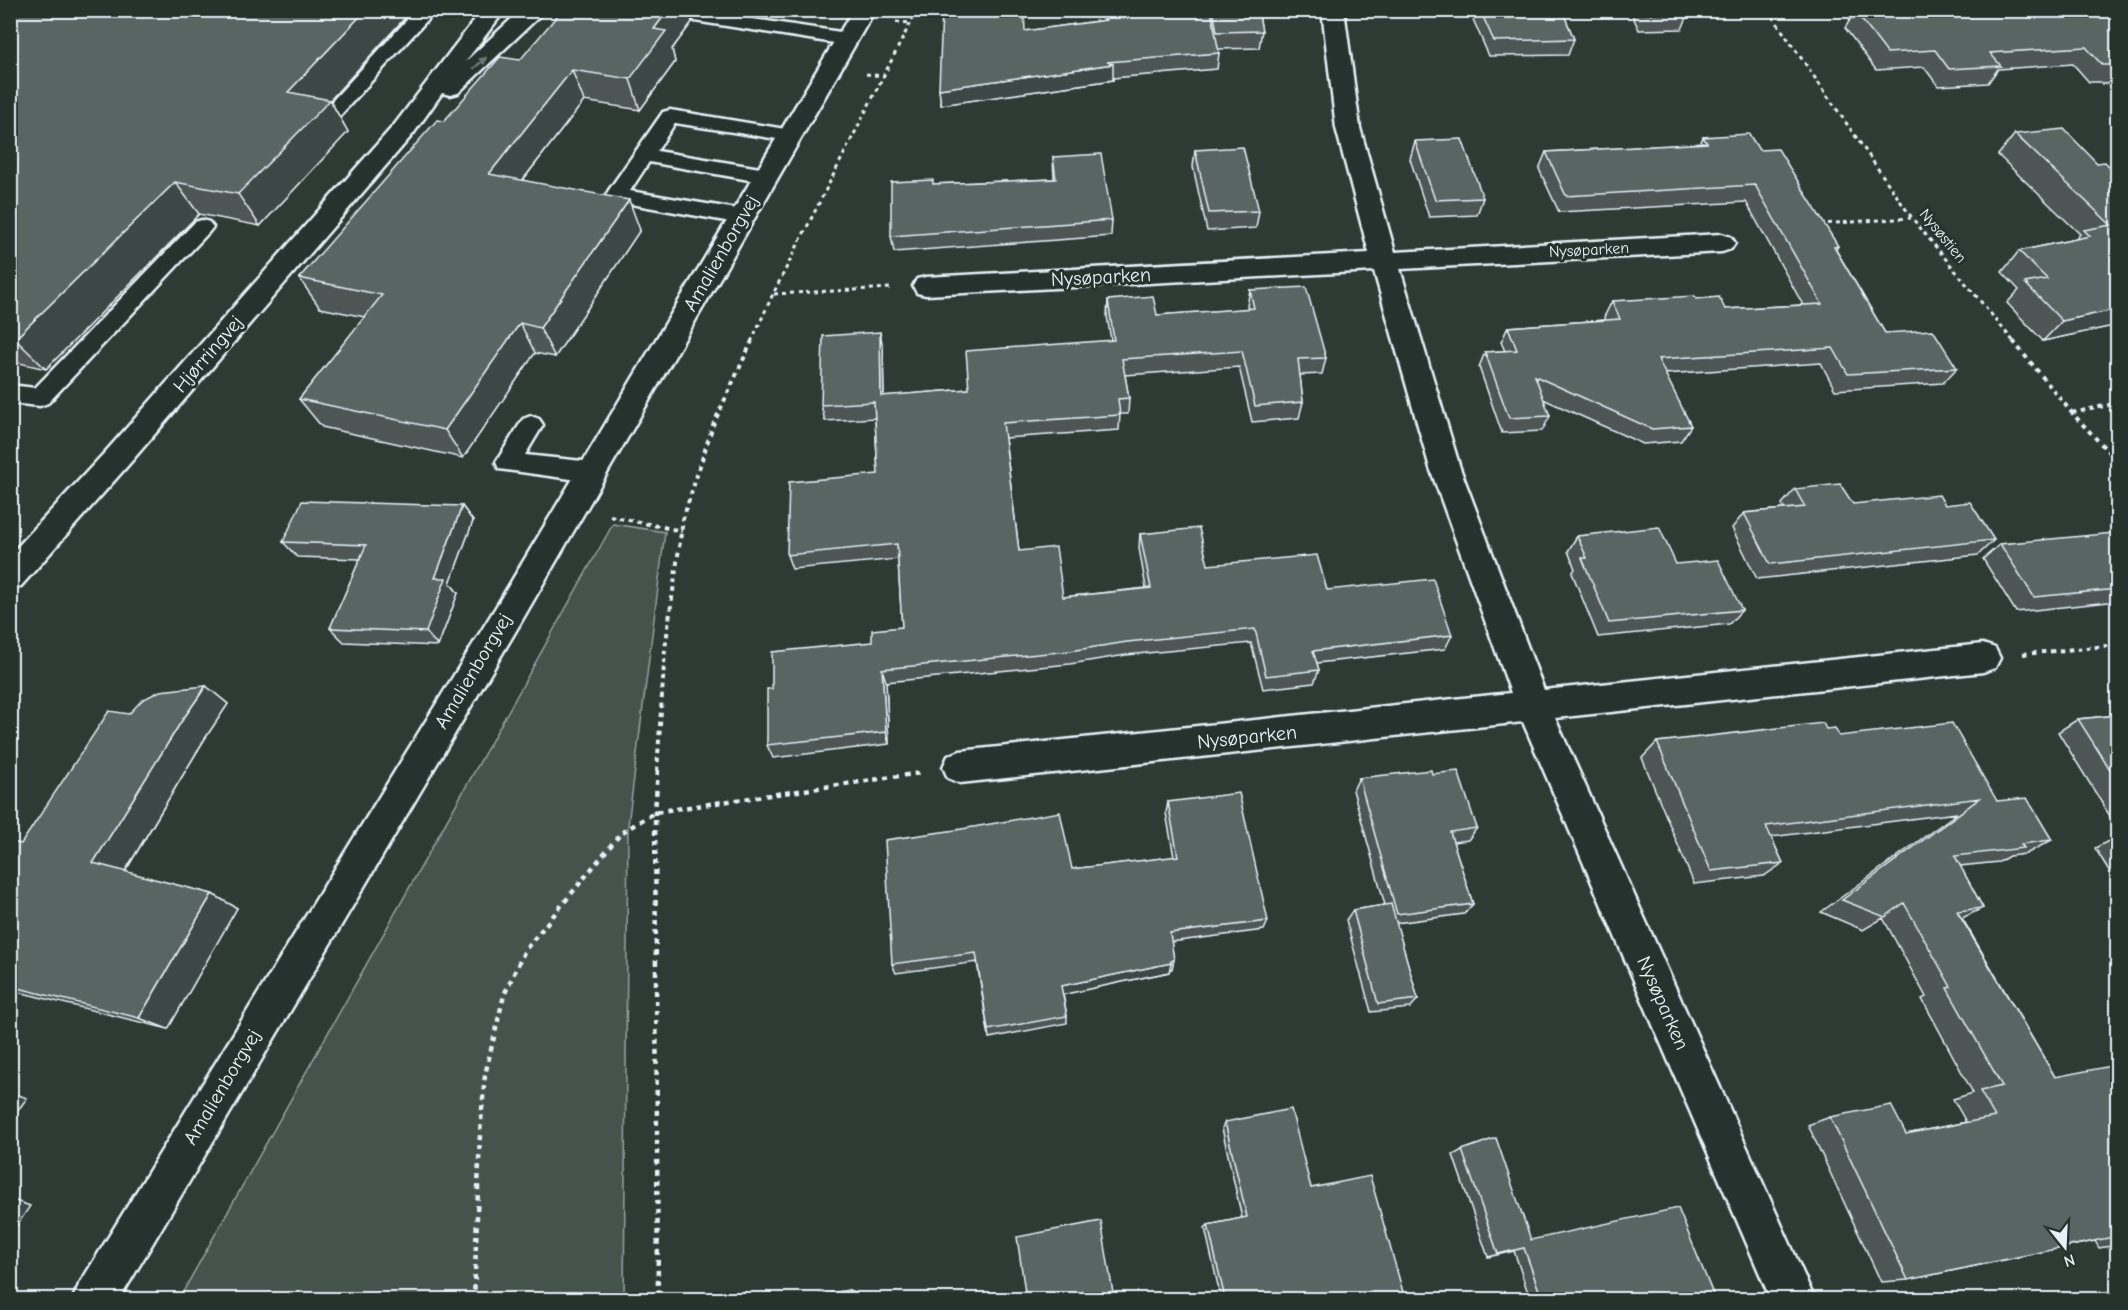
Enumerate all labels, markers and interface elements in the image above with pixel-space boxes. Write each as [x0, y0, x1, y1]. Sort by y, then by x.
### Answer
one-way arrow [472, 57, 487, 70]
street label: Amalienborgvej [678, 191, 764, 315]
street label: Nysøstien [1916, 205, 1970, 267]
street label: Nysøparken [1549, 239, 1629, 261]
street label: Nysøparken [1050, 263, 1152, 291]
street label: Hjørringvej [168, 311, 248, 397]
street label: Amalienborgvej [430, 609, 516, 733]
street label: Nysøparken [1196, 720, 1298, 754]
street label: Nysøparken [1632, 953, 1694, 1053]
street label: Amalienborgvej [179, 1025, 265, 1149]
north arrow [2035, 1217, 2095, 1277]
text: N [2062, 1250, 2077, 1270]

